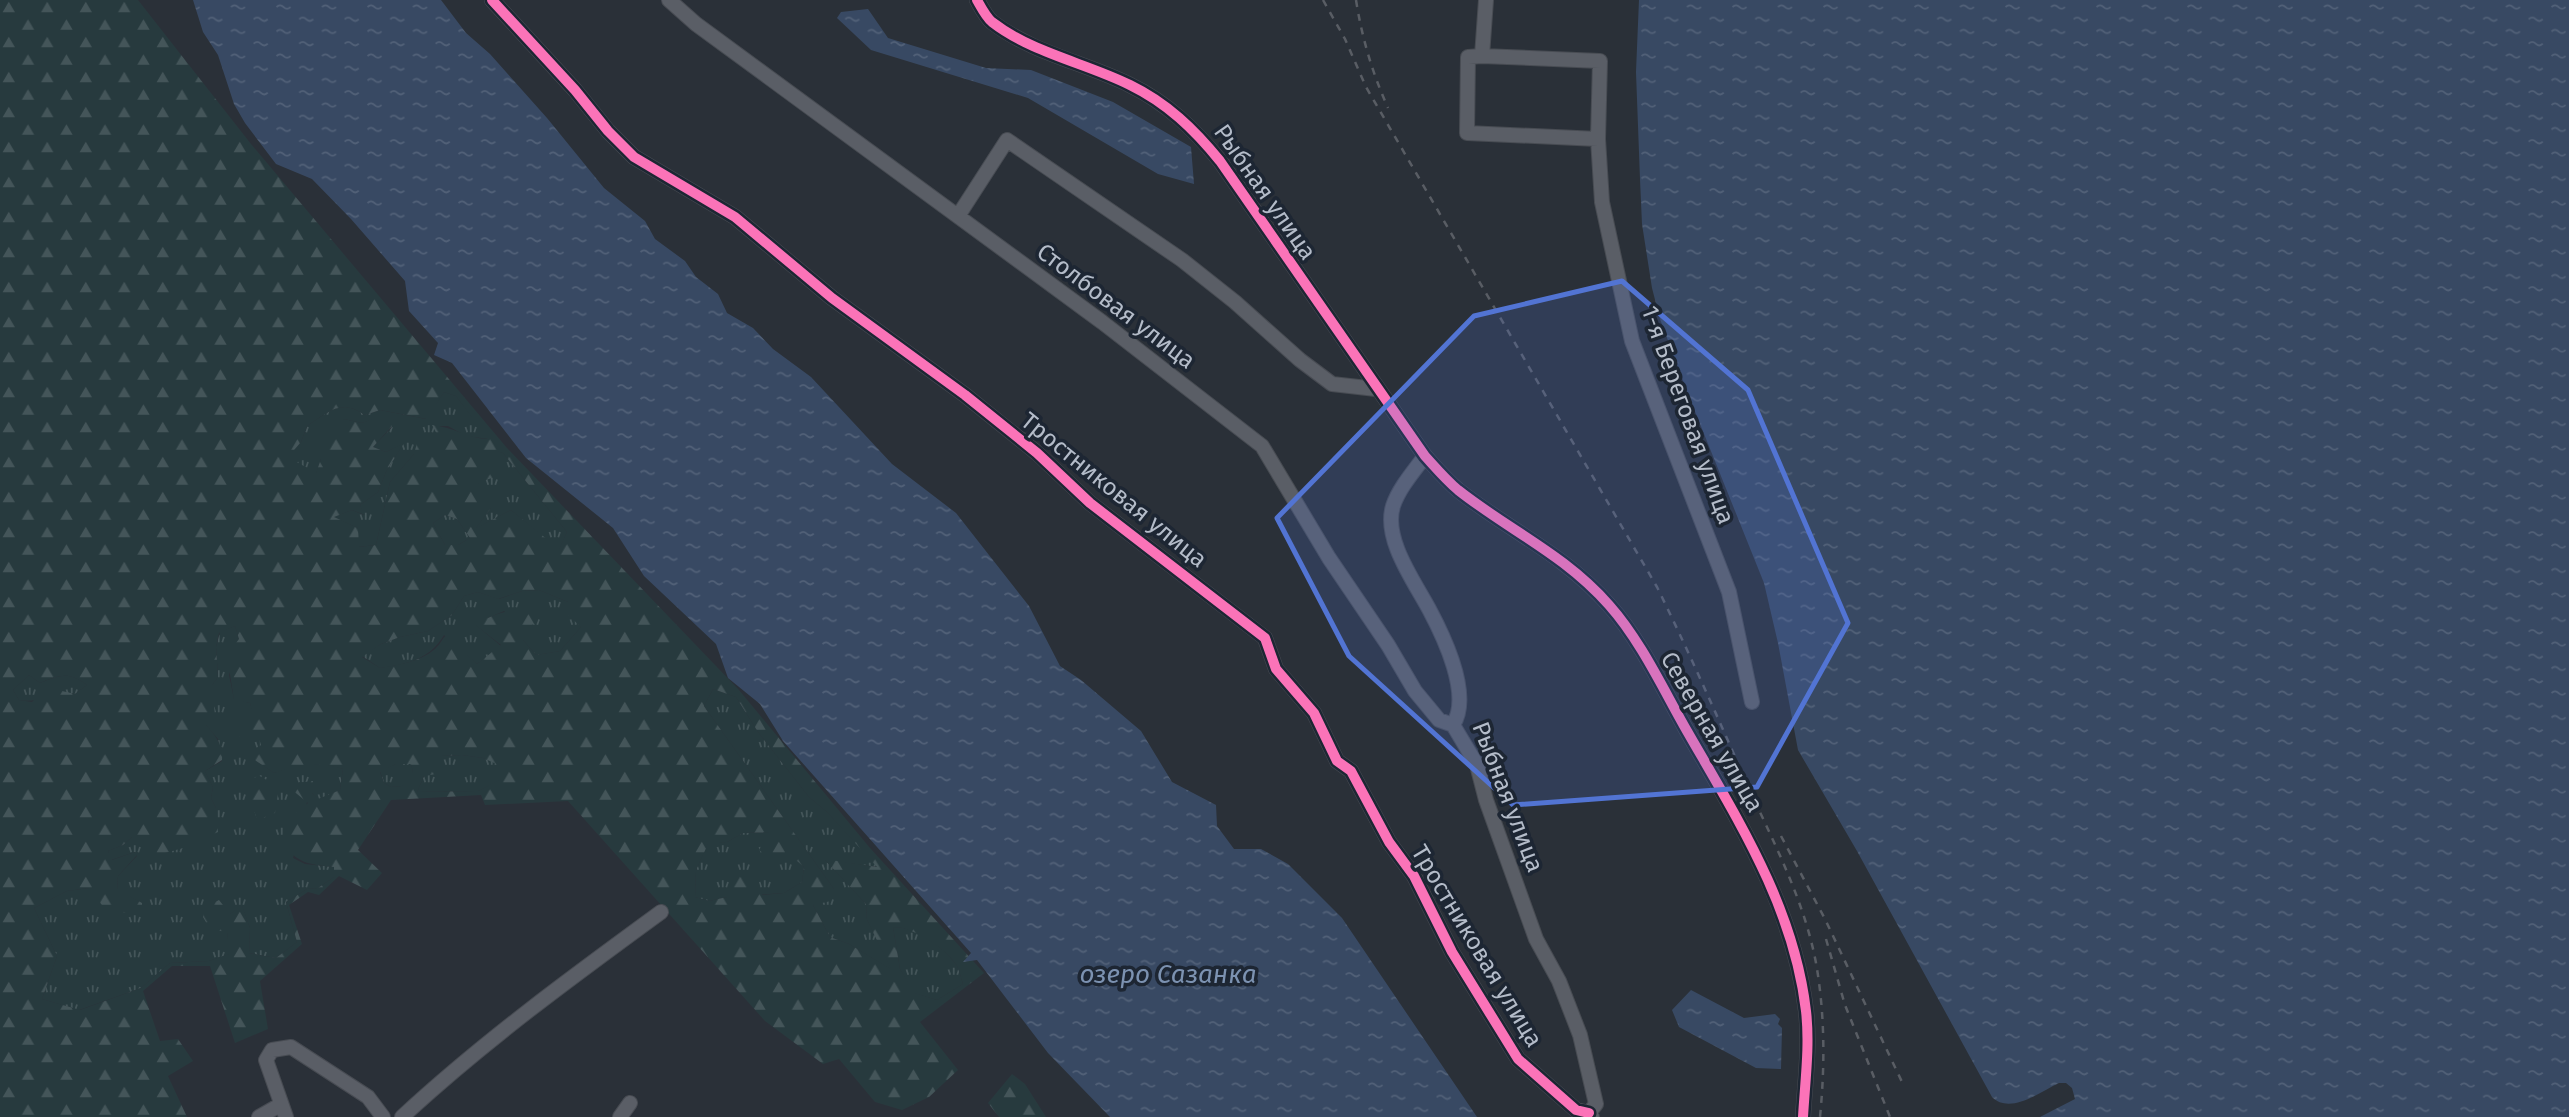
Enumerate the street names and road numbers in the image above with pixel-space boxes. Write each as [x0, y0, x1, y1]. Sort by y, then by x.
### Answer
street label: Рыбная улица [1208, 119, 1322, 265]
street label: Столбовая улица [1031, 237, 1201, 375]
street label: 1-я Береговая улица [1635, 302, 1741, 528]
street label: Тростниковая улица [1016, 407, 1212, 573]
street label: Северная улица [1655, 647, 1769, 817]
street label: Рыбная улица [1466, 718, 1550, 876]
street label: Тростниковая улица [1406, 840, 1548, 1052]

